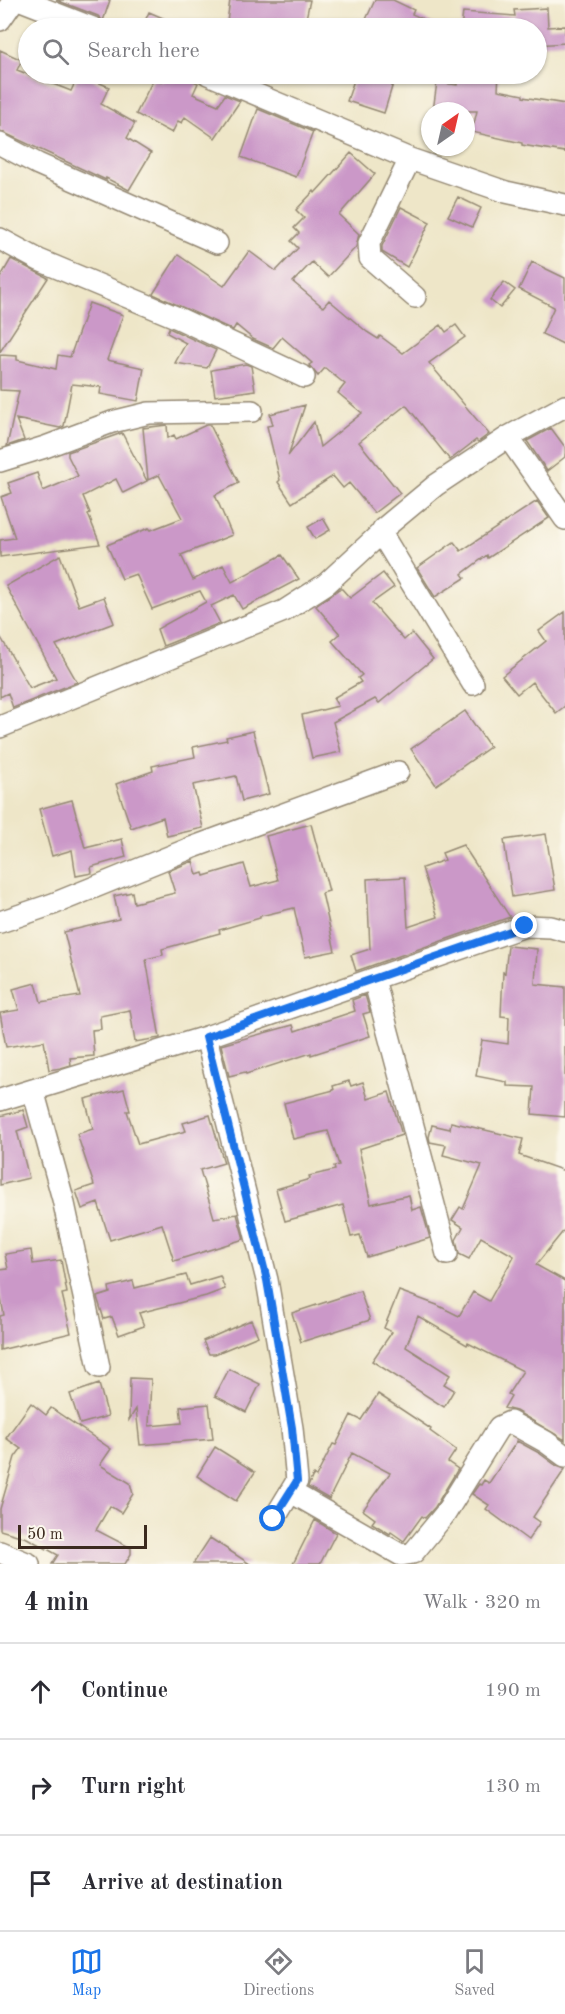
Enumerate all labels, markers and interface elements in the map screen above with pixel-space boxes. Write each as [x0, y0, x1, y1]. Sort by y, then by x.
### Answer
search box [18, 18, 547, 84]
icon: search [39, 35, 72, 68]
text: Search here [87, 40, 200, 62]
north arrow [421, 102, 475, 156]
route end [511, 912, 537, 938]
route start [259, 1505, 285, 1531]
scale bar [18, 1522, 147, 1550]
text: 50 m [27, 1527, 63, 1543]
text: 4 min [24, 1590, 89, 1616]
text: Walk · 320 m [422, 1593, 541, 1613]
icon: ahead [24, 1675, 57, 1708]
text: Continue [81, 1680, 168, 1702]
text: 190 m [485, 1681, 541, 1701]
icon: right [24, 1771, 57, 1804]
text: Turn right [81, 1776, 185, 1798]
text: 130 m [485, 1777, 541, 1797]
icon: arrive [24, 1867, 57, 1900]
text: Arrive at destination [81, 1872, 283, 1894]
tab: Map [70, 1945, 103, 2001]
tab: Directions [243, 1945, 314, 2001]
tab: Saved [454, 1945, 495, 2001]

